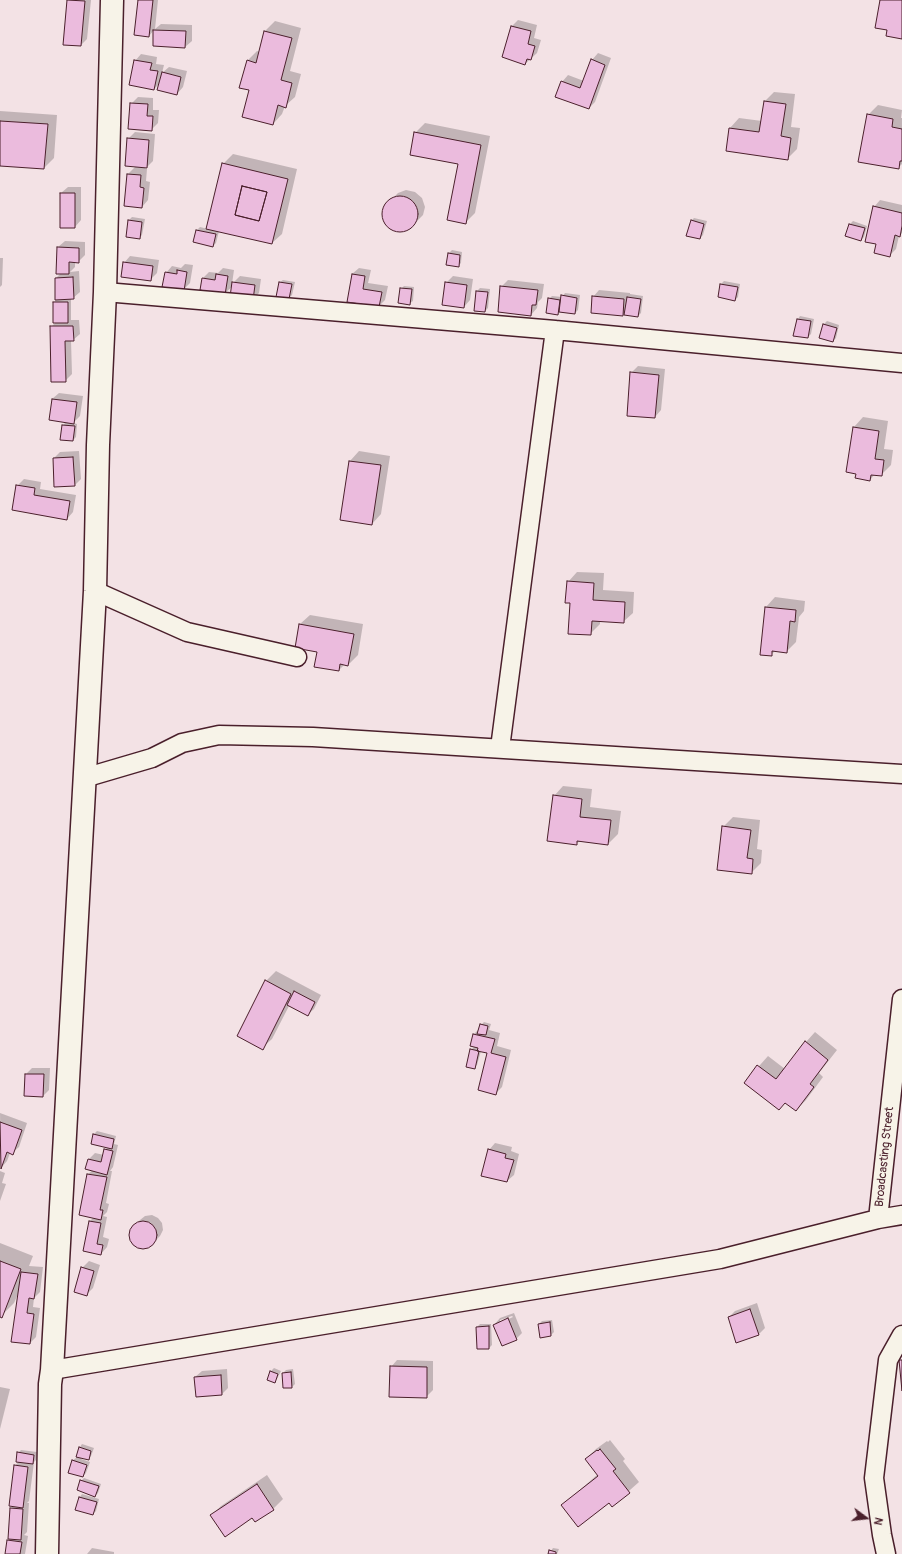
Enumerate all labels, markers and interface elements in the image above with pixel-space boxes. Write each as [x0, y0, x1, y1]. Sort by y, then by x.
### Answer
street label: Broadcasting Street [873, 1106, 897, 1208]
north arrow [846, 1498, 886, 1538]
text: N [871, 1516, 885, 1527]

